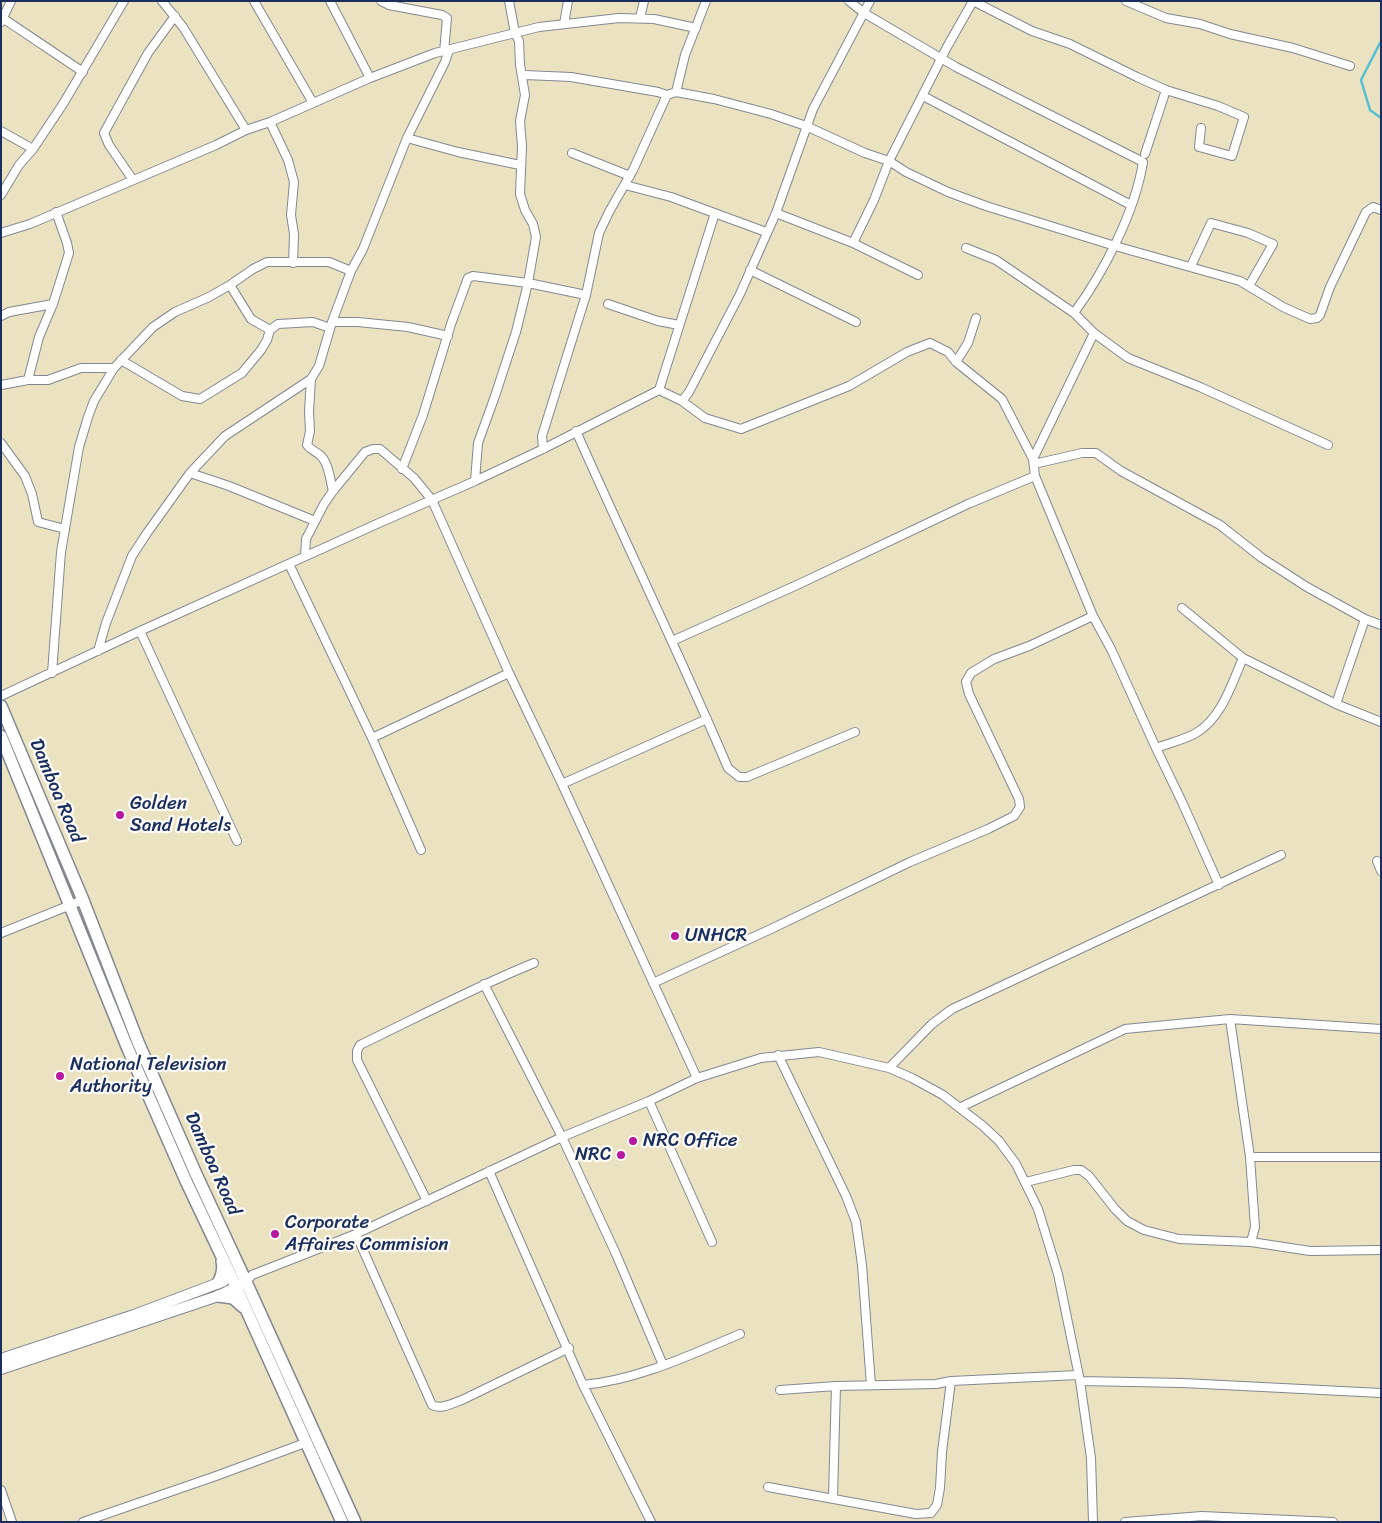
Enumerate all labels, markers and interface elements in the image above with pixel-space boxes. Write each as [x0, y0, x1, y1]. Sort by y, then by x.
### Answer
street label: Damboa Road [24, 736, 88, 846]
place label: Golden Sand Hotels [130, 793, 231, 837]
marker: Golden Sand Hotels [114, 809, 126, 821]
place label: UNHCR [685, 925, 747, 947]
marker: UNHCR [669, 930, 681, 942]
place label: National Television Authority [70, 1054, 227, 1098]
marker: National Television Authority [54, 1070, 66, 1082]
street label: Damboa Road [179, 1109, 245, 1219]
place label: NRC Office [643, 1130, 738, 1152]
marker: NRC Office [627, 1135, 639, 1147]
place label: NRC [575, 1144, 611, 1166]
marker: NRC [615, 1149, 627, 1161]
place label: Corporate Affaires Commision [285, 1212, 449, 1256]
marker: Corporate Affaires Commision [269, 1228, 281, 1240]

